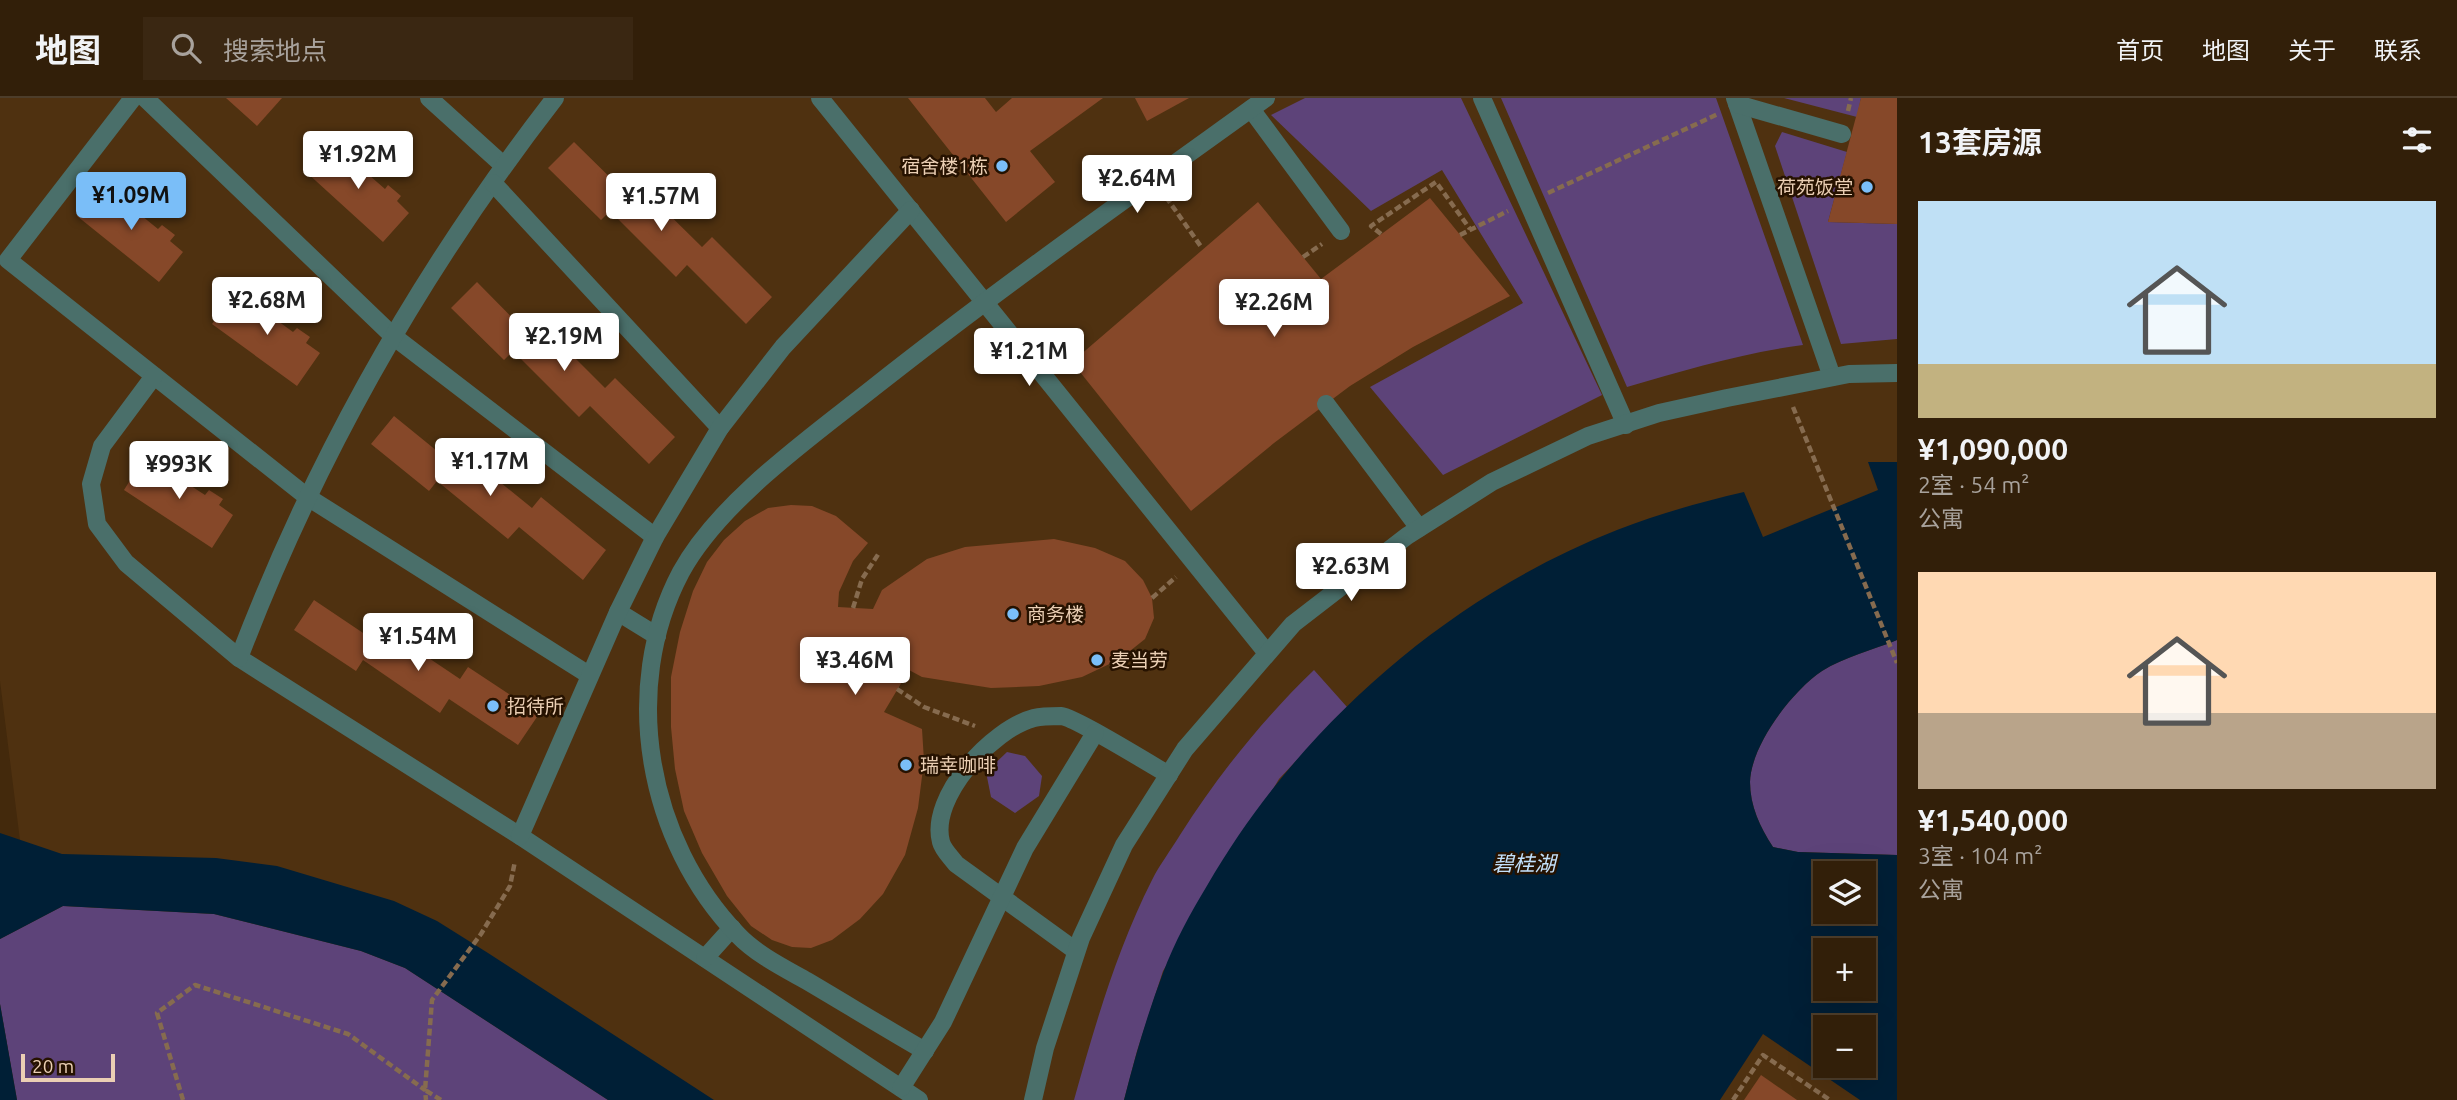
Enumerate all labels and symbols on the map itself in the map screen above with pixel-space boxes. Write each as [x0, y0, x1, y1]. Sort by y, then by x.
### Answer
pin: ¥1.92M [301, 132, 415, 191]
place label: 宿舍楼1栋 [901, 155, 988, 177]
pin: ¥2.64M [1080, 156, 1194, 215]
marker: 宿舍楼1栋 [994, 158, 1010, 174]
pin: ¥1.09M [74, 172, 188, 232]
pin: ¥1.57M [604, 174, 718, 233]
place label: 荷苑饭堂 [1777, 176, 1853, 198]
marker: 荷苑饭堂 [1859, 179, 1875, 195]
pin: ¥2.68M [210, 278, 324, 337]
pin: ¥2.26M [1217, 280, 1331, 339]
pin: ¥2.19M [507, 314, 621, 373]
pin: ¥1.21M [972, 328, 1086, 388]
pin: ¥1.17M [433, 438, 547, 498]
pin: ¥993K [130, 442, 228, 501]
pin: ¥2.63M [1294, 544, 1408, 603]
place label: 商务楼 [1027, 603, 1084, 625]
marker: 商务楼 [1005, 606, 1021, 622]
pin: ¥1.54M [361, 614, 475, 673]
pin: ¥3.46M [798, 638, 912, 697]
place label: 麦当劳 [1111, 649, 1168, 671]
marker: 麦当劳 [1089, 652, 1105, 668]
place label: 招待所 [507, 695, 564, 717]
marker: 招待所 [485, 698, 501, 714]
place label: 瑞幸咖啡 [920, 754, 996, 776]
marker: 瑞幸咖啡 [898, 757, 914, 773]
water label: 碧桂湖 [1493, 851, 1558, 875]
scale bar [21, 1051, 116, 1083]

